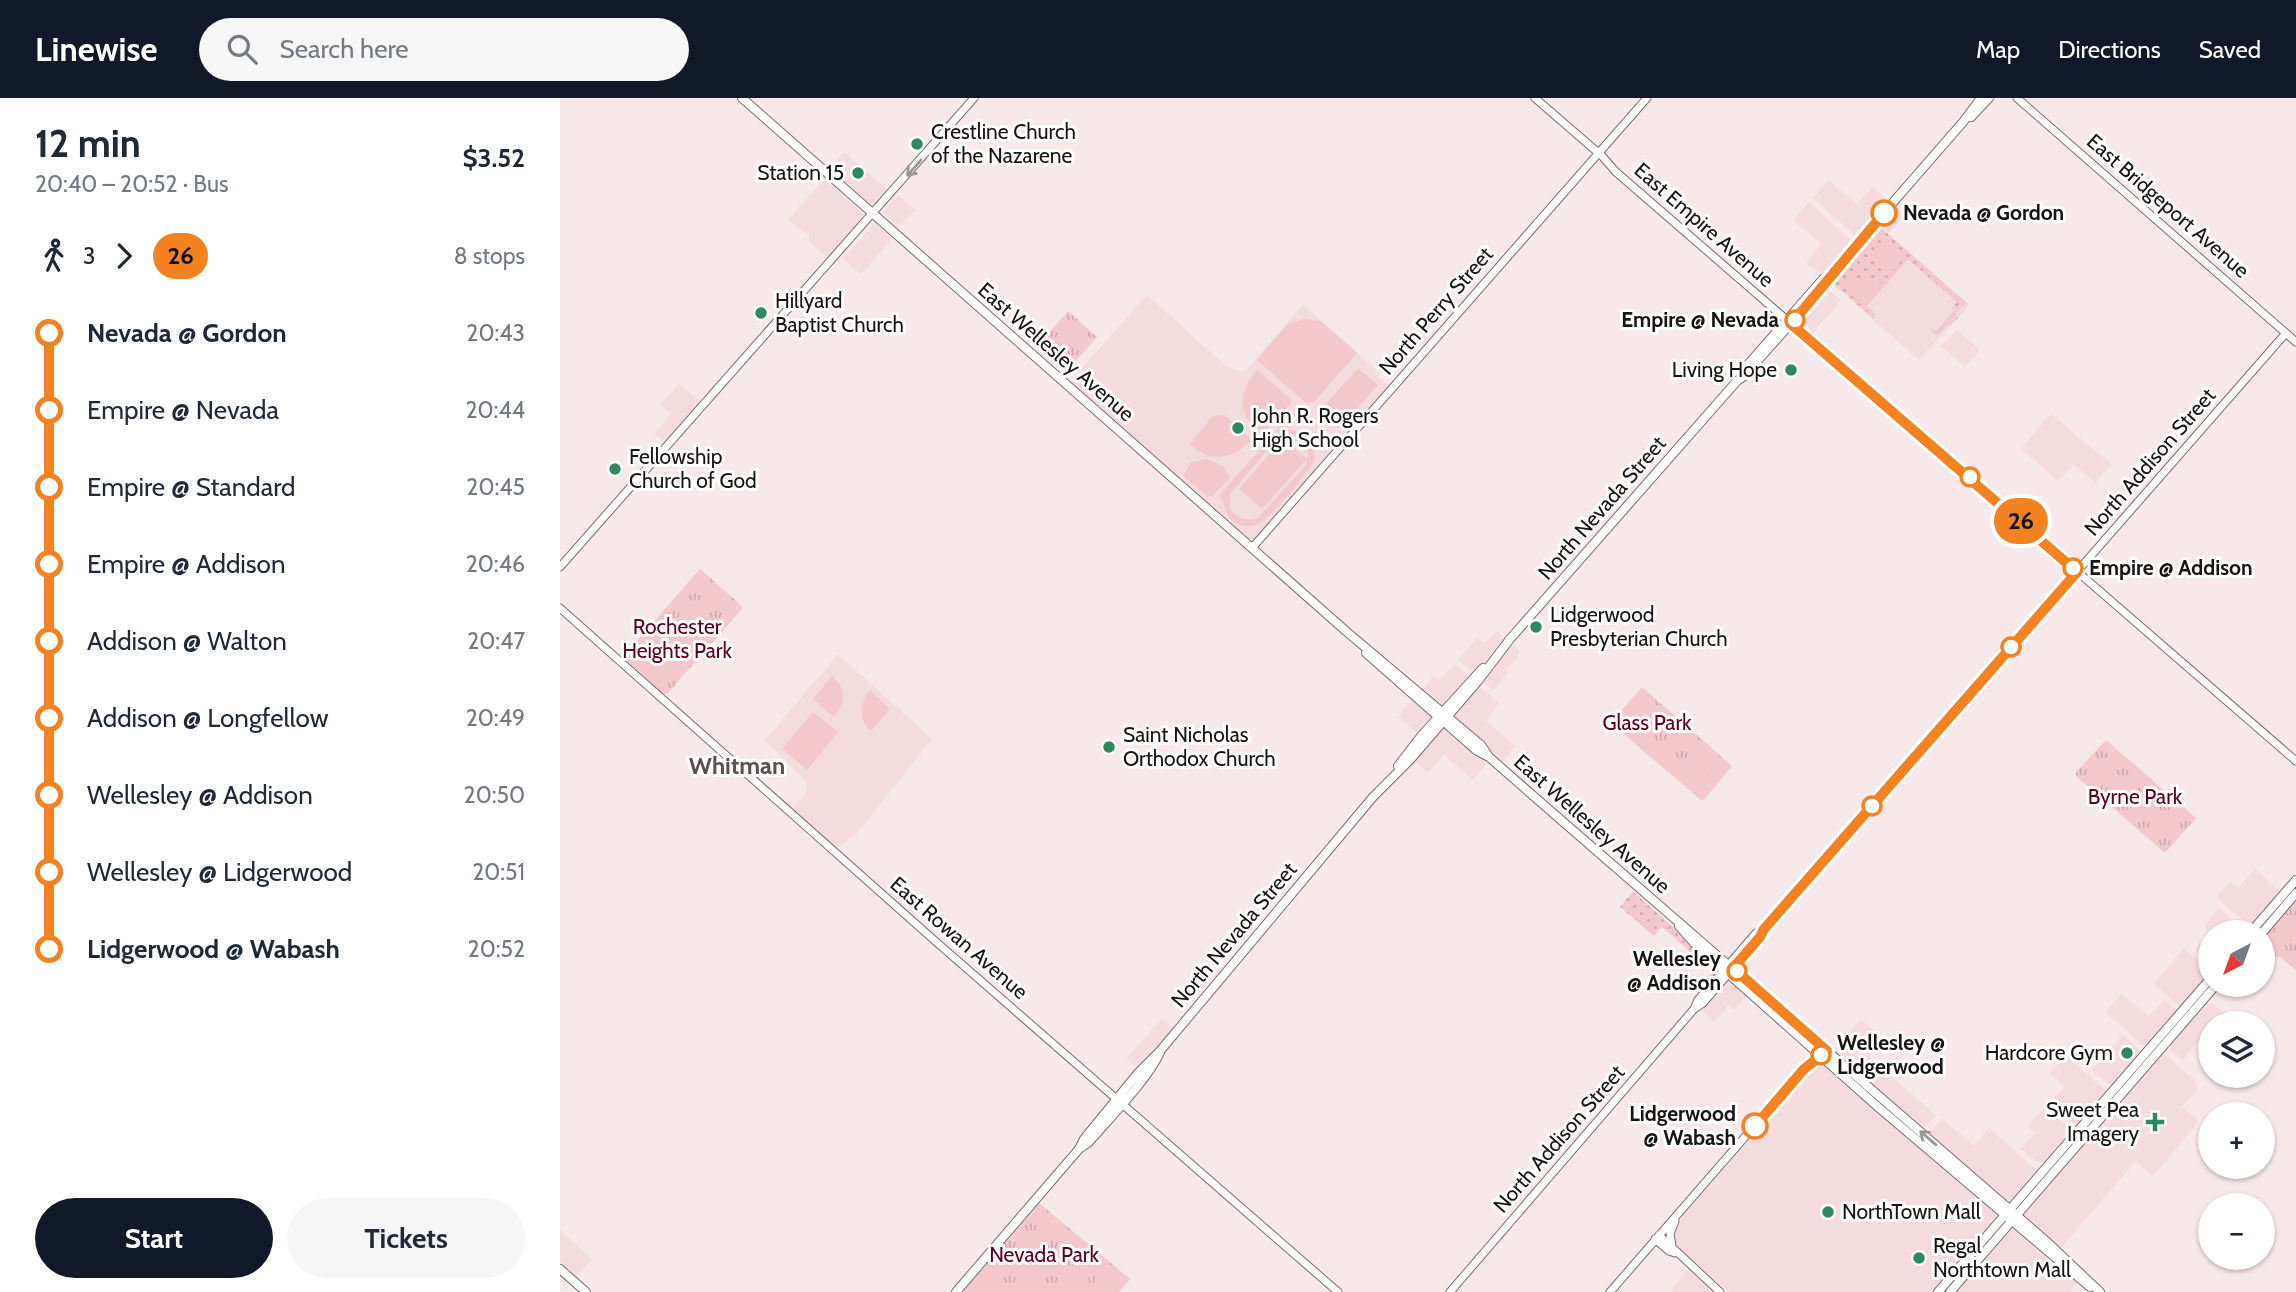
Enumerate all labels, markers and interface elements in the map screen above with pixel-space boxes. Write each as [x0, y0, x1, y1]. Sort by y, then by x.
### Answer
search box [199, 18, 689, 81]
text: Linewise [35, 29, 157, 69]
icon: search [223, 30, 261, 68]
text: Search here [279, 33, 409, 65]
text: Map [1976, 35, 2020, 64]
text: Directions [2058, 35, 2161, 64]
text: Saved [2199, 35, 2261, 64]
place label: Crestline Church of the Nazarene [931, 119, 1076, 168]
text: 12 min [35, 120, 141, 167]
street label: East Bridgeport Avenue [2082, 128, 2255, 283]
marker: Crestline Church of the Nazarene [909, 136, 925, 152]
text: $3.52 [462, 142, 525, 174]
street label: East Empire Avenue [1629, 157, 1779, 292]
one-way arrow [906, 159, 922, 177]
place label: Station 15 [757, 160, 844, 185]
marker: Station 15 [850, 165, 866, 181]
text: 20:40 – 20:52 · Bus [35, 170, 229, 198]
marker: Nevada @ Gordon [1871, 200, 1897, 226]
place label: Nevada @ Gordon [1903, 200, 2064, 225]
icon: walk [35, 237, 73, 275]
icon: forward [105, 237, 143, 275]
text: 26 [167, 241, 194, 270]
text: 3 [83, 242, 95, 270]
text: 8 stops [454, 242, 525, 270]
street label: North Perry Street [1373, 242, 1498, 380]
street label: East Wellesley Avenue [973, 277, 1140, 426]
place label: Hillyard Baptist Church [775, 288, 904, 337]
marker: Hillyard Baptist Church [753, 305, 769, 321]
place label: Empire @ Nevada [1621, 307, 1780, 332]
marker: Empire @ Nevada [1785, 310, 1805, 330]
text: Nevada @ Gordon [87, 317, 287, 349]
text: 20:43 [466, 319, 525, 347]
place label: Living Hope [1672, 357, 1777, 382]
marker: Living Hope [1783, 362, 1799, 378]
street label: North Addison Street [2079, 383, 2220, 540]
text: Empire @ Nevada [87, 394, 279, 426]
text: 20:44 [466, 396, 525, 424]
place label: John R. Rogers High School [1251, 403, 1379, 452]
marker: John R. Rogers High School [1230, 420, 1246, 436]
street label: North Nevada Street [1533, 431, 1671, 584]
place label: Fellowship Church of God [629, 444, 757, 493]
marker: Fellowship Church of God [607, 461, 623, 477]
unlabelled marker [1960, 467, 1980, 487]
text: Empire @ Standard [87, 471, 296, 503]
text: 20:45 [466, 473, 525, 501]
line badge: 26 [1990, 498, 2052, 544]
text: 26 [2008, 506, 2034, 535]
text: Empire @ Addison [87, 548, 285, 580]
text: 20:46 [466, 550, 525, 578]
place label: Empire @ Addison [2089, 555, 2253, 580]
marker: Empire @ Addison [2063, 558, 2083, 578]
place label: Lidgerwood Presbyterian Church [1550, 602, 1728, 651]
park label: Rochester Heights Park [622, 614, 732, 663]
marker: Lidgerwood Presbyterian Church [1528, 619, 1544, 635]
text: Addison @ Walton [87, 625, 287, 657]
text: 20:47 [467, 627, 525, 655]
unlabelled marker [2001, 637, 2021, 657]
text: Addison @ Longfellow [87, 702, 329, 734]
text: 20:49 [466, 704, 525, 732]
park label: Glass Park [1603, 710, 1692, 735]
place label: Saint Nicholas Orthodox Church [1123, 722, 1276, 771]
marker: Saint Nicholas Orthodox Church [1101, 739, 1117, 755]
street label: East Wellesley Avenue [1509, 749, 1676, 898]
district label: Whitman [689, 751, 785, 780]
text: Wellesley @ Addison [87, 779, 313, 811]
text: 20:50 [464, 781, 525, 809]
park label: Byrne Park [2088, 784, 2183, 809]
unlabelled marker [1862, 796, 1882, 816]
text: Wellesley @ Lidgerwood [87, 856, 352, 888]
street label: North Nevada Street [1166, 857, 1302, 1012]
text: 20:51 [472, 858, 525, 886]
street label: East Rowan Avenue [885, 871, 1033, 1004]
north arrow [2198, 920, 2275, 998]
map controls [2198, 920, 2275, 1270]
text: Lidgerwood @ Wabash [87, 933, 340, 965]
text: 20:52 [468, 935, 525, 963]
place label: Wellesley @ Addison [1627, 946, 1722, 995]
marker: Wellesley @ Addison [1727, 961, 1747, 981]
button: layers [2198, 1011, 2275, 1088]
place label: Wellesley @ Lidgerwood [1837, 1030, 1945, 1079]
place label: Hardcore Gym [1985, 1040, 2113, 1065]
marker: Wellesley @ Lidgerwood [1811, 1045, 1831, 1065]
marker: Hardcore Gym [2119, 1045, 2135, 1061]
street label: North Addison Street [1488, 1060, 1629, 1217]
place label: Sweet Pea Imagery [2046, 1097, 2139, 1146]
place label: Lidgerwood @ Wabash [1629, 1101, 1736, 1150]
button: + [2198, 1102, 2275, 1179]
marker: Sweet Pea Imagery [2145, 1112, 2165, 1132]
marker: Lidgerwood @ Wabash [1742, 1113, 1768, 1139]
one-way arrow [1919, 1130, 1937, 1146]
button: − [2198, 1193, 2275, 1270]
button: Start [35, 1198, 273, 1278]
button: Tickets [287, 1198, 525, 1278]
place label: NorthTown Mall [1842, 1199, 1981, 1224]
marker: NorthTown Mall [1820, 1204, 1836, 1220]
place label: Regal Northtown Mall [1933, 1233, 2071, 1282]
park label: Nevada Park [989, 1242, 1099, 1267]
marker: Regal Northtown Mall [1911, 1250, 1927, 1266]

